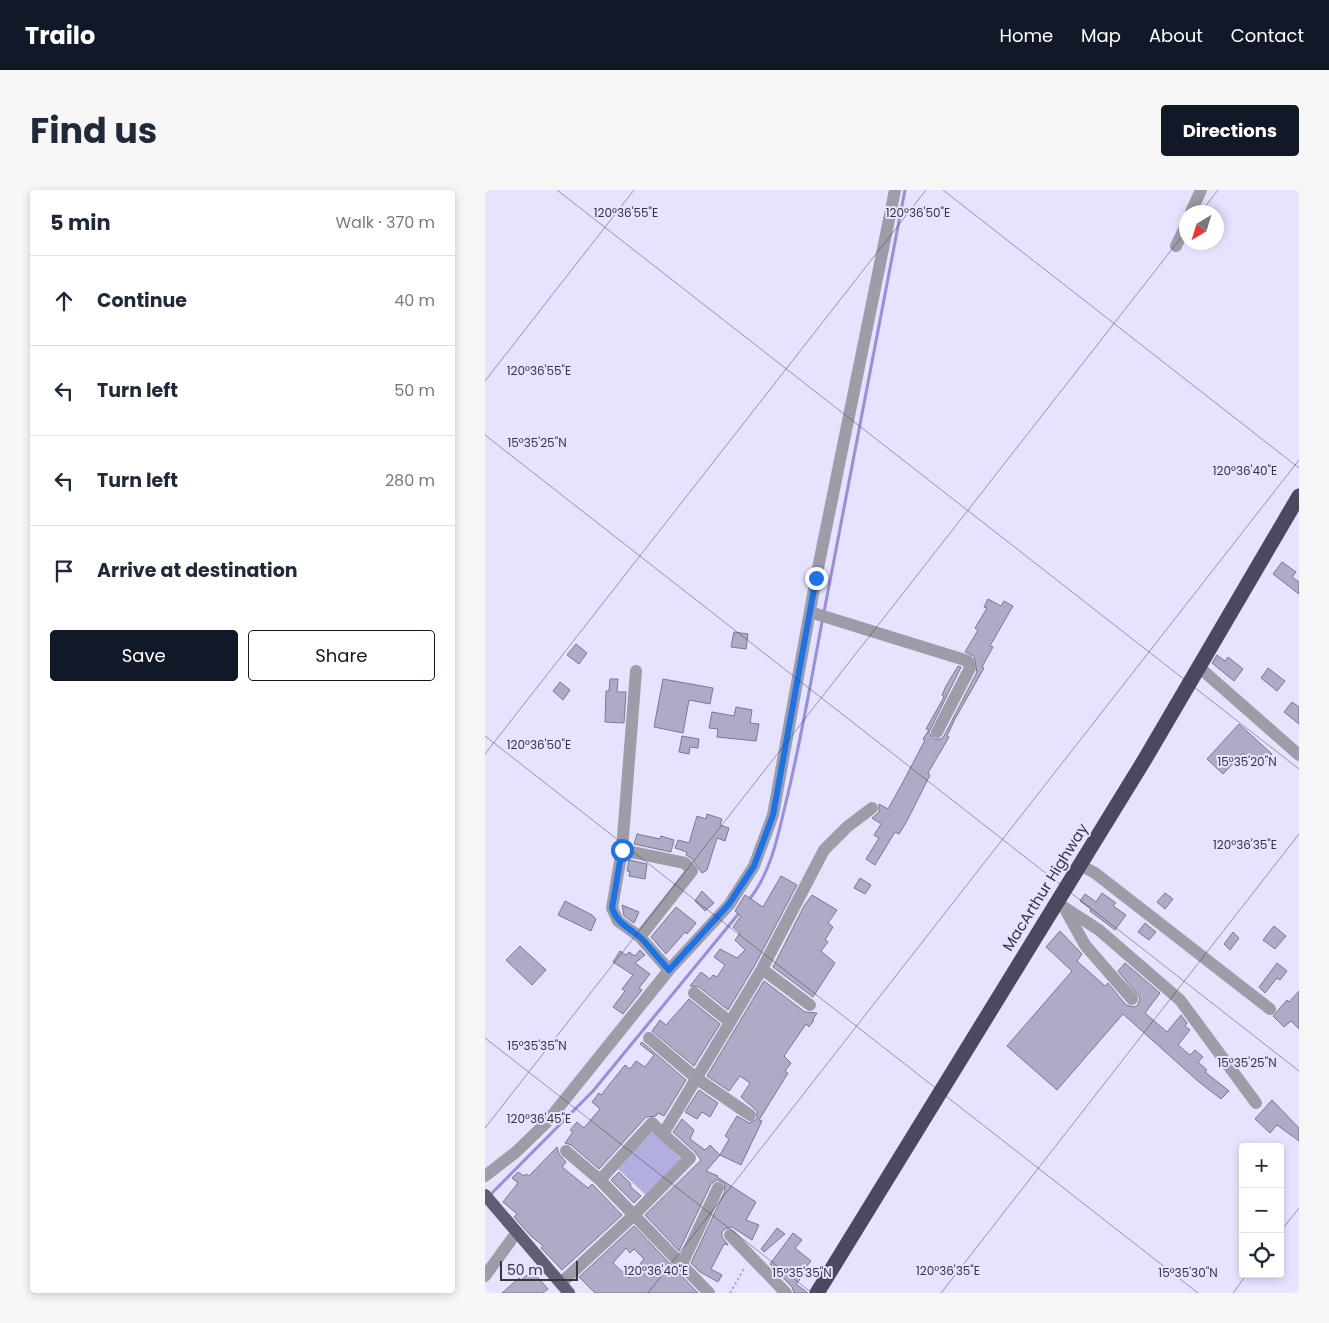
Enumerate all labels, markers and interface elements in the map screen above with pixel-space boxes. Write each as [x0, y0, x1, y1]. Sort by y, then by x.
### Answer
text: Trailo [25, 19, 95, 52]
text: Home [999, 23, 1053, 48]
text: Map [1081, 23, 1121, 48]
text: About [1149, 23, 1203, 48]
text: Contact [1231, 23, 1304, 48]
button: Directions [1161, 105, 1299, 156]
text: Find us [30, 106, 157, 155]
text: 120°36'55"E [594, 204, 658, 221]
text: 120°36'50"E [886, 204, 950, 221]
north arrow [1179, 205, 1224, 250]
text: 5 min [50, 208, 111, 237]
text: Walk · 370 m [335, 211, 435, 234]
icon: ahead [50, 287, 78, 315]
text: Continue [97, 287, 187, 314]
text: 40 m [394, 289, 435, 312]
text: 120°36'55"E [507, 362, 571, 379]
icon: left [50, 377, 78, 405]
text: Turn left [97, 377, 178, 404]
text: 50 m [394, 379, 435, 402]
text: 15°35'25"N [507, 434, 567, 451]
text: 120°36'40"E [1213, 462, 1277, 479]
icon: left [50, 467, 78, 495]
text: Turn left [97, 467, 178, 494]
text: 280 m [385, 469, 435, 492]
icon: arrive [50, 557, 78, 585]
text: Arrive at destination [97, 557, 298, 584]
route end [805, 567, 828, 590]
button: Save [50, 630, 238, 681]
button: Share [248, 630, 435, 681]
text: 120°36'50"E [507, 736, 571, 753]
text: 15°35'20"N [1217, 753, 1277, 770]
street label: MacArthur Highway [997, 819, 1093, 955]
text: 120°36'35"E [1213, 836, 1277, 853]
route start [611, 839, 634, 862]
text: 15°35'35"N [507, 1037, 567, 1054]
text: 15°35'25"N [1217, 1054, 1277, 1071]
text: 120°36'45"E [507, 1110, 571, 1127]
map controls [1239, 1143, 1284, 1278]
button: + [1239, 1143, 1284, 1188]
button: − [1239, 1188, 1284, 1233]
button: locate [1239, 1233, 1284, 1278]
scale bar [500, 1258, 577, 1281]
text: 50 m [507, 1260, 543, 1280]
text: 120°36'40"E [624, 1262, 688, 1279]
text: 120°36'35"E [916, 1262, 980, 1279]
text: 15°35'35"N [772, 1264, 832, 1281]
text: 15°35'30"N [1158, 1264, 1218, 1281]

